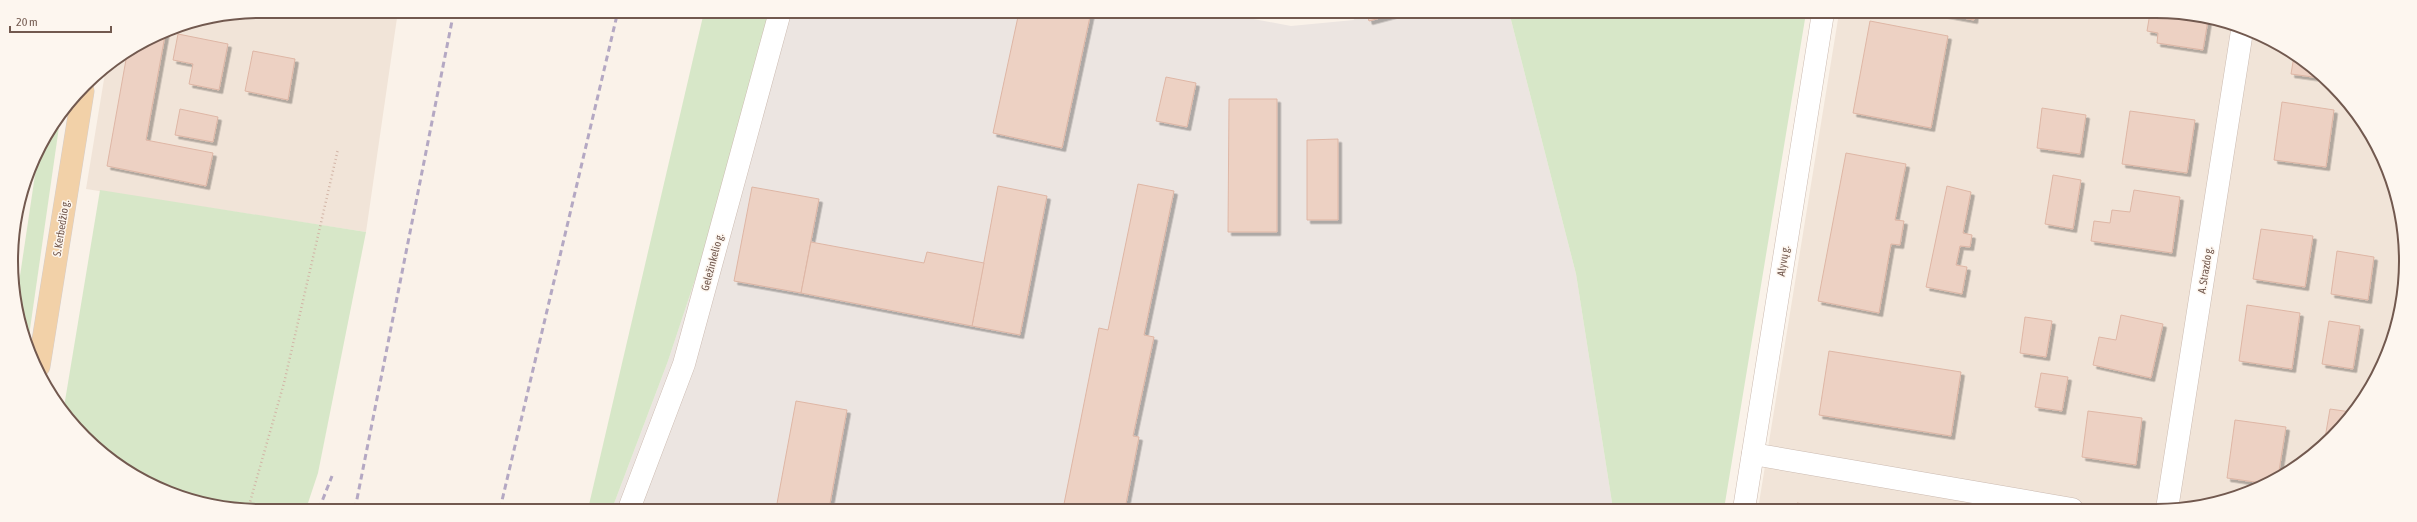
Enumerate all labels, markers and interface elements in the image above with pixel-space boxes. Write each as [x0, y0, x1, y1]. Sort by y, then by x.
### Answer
scale bar [10, 8, 111, 34]
text: 20 m [16, 15, 38, 29]
street label: S. Kerbedžio g. [51, 199, 71, 257]
street label: Geležinkelio g. [699, 232, 725, 292]
street label: Alyvų g. [1775, 245, 1791, 277]
street label: A. Strazdo g. [2195, 246, 2215, 294]

